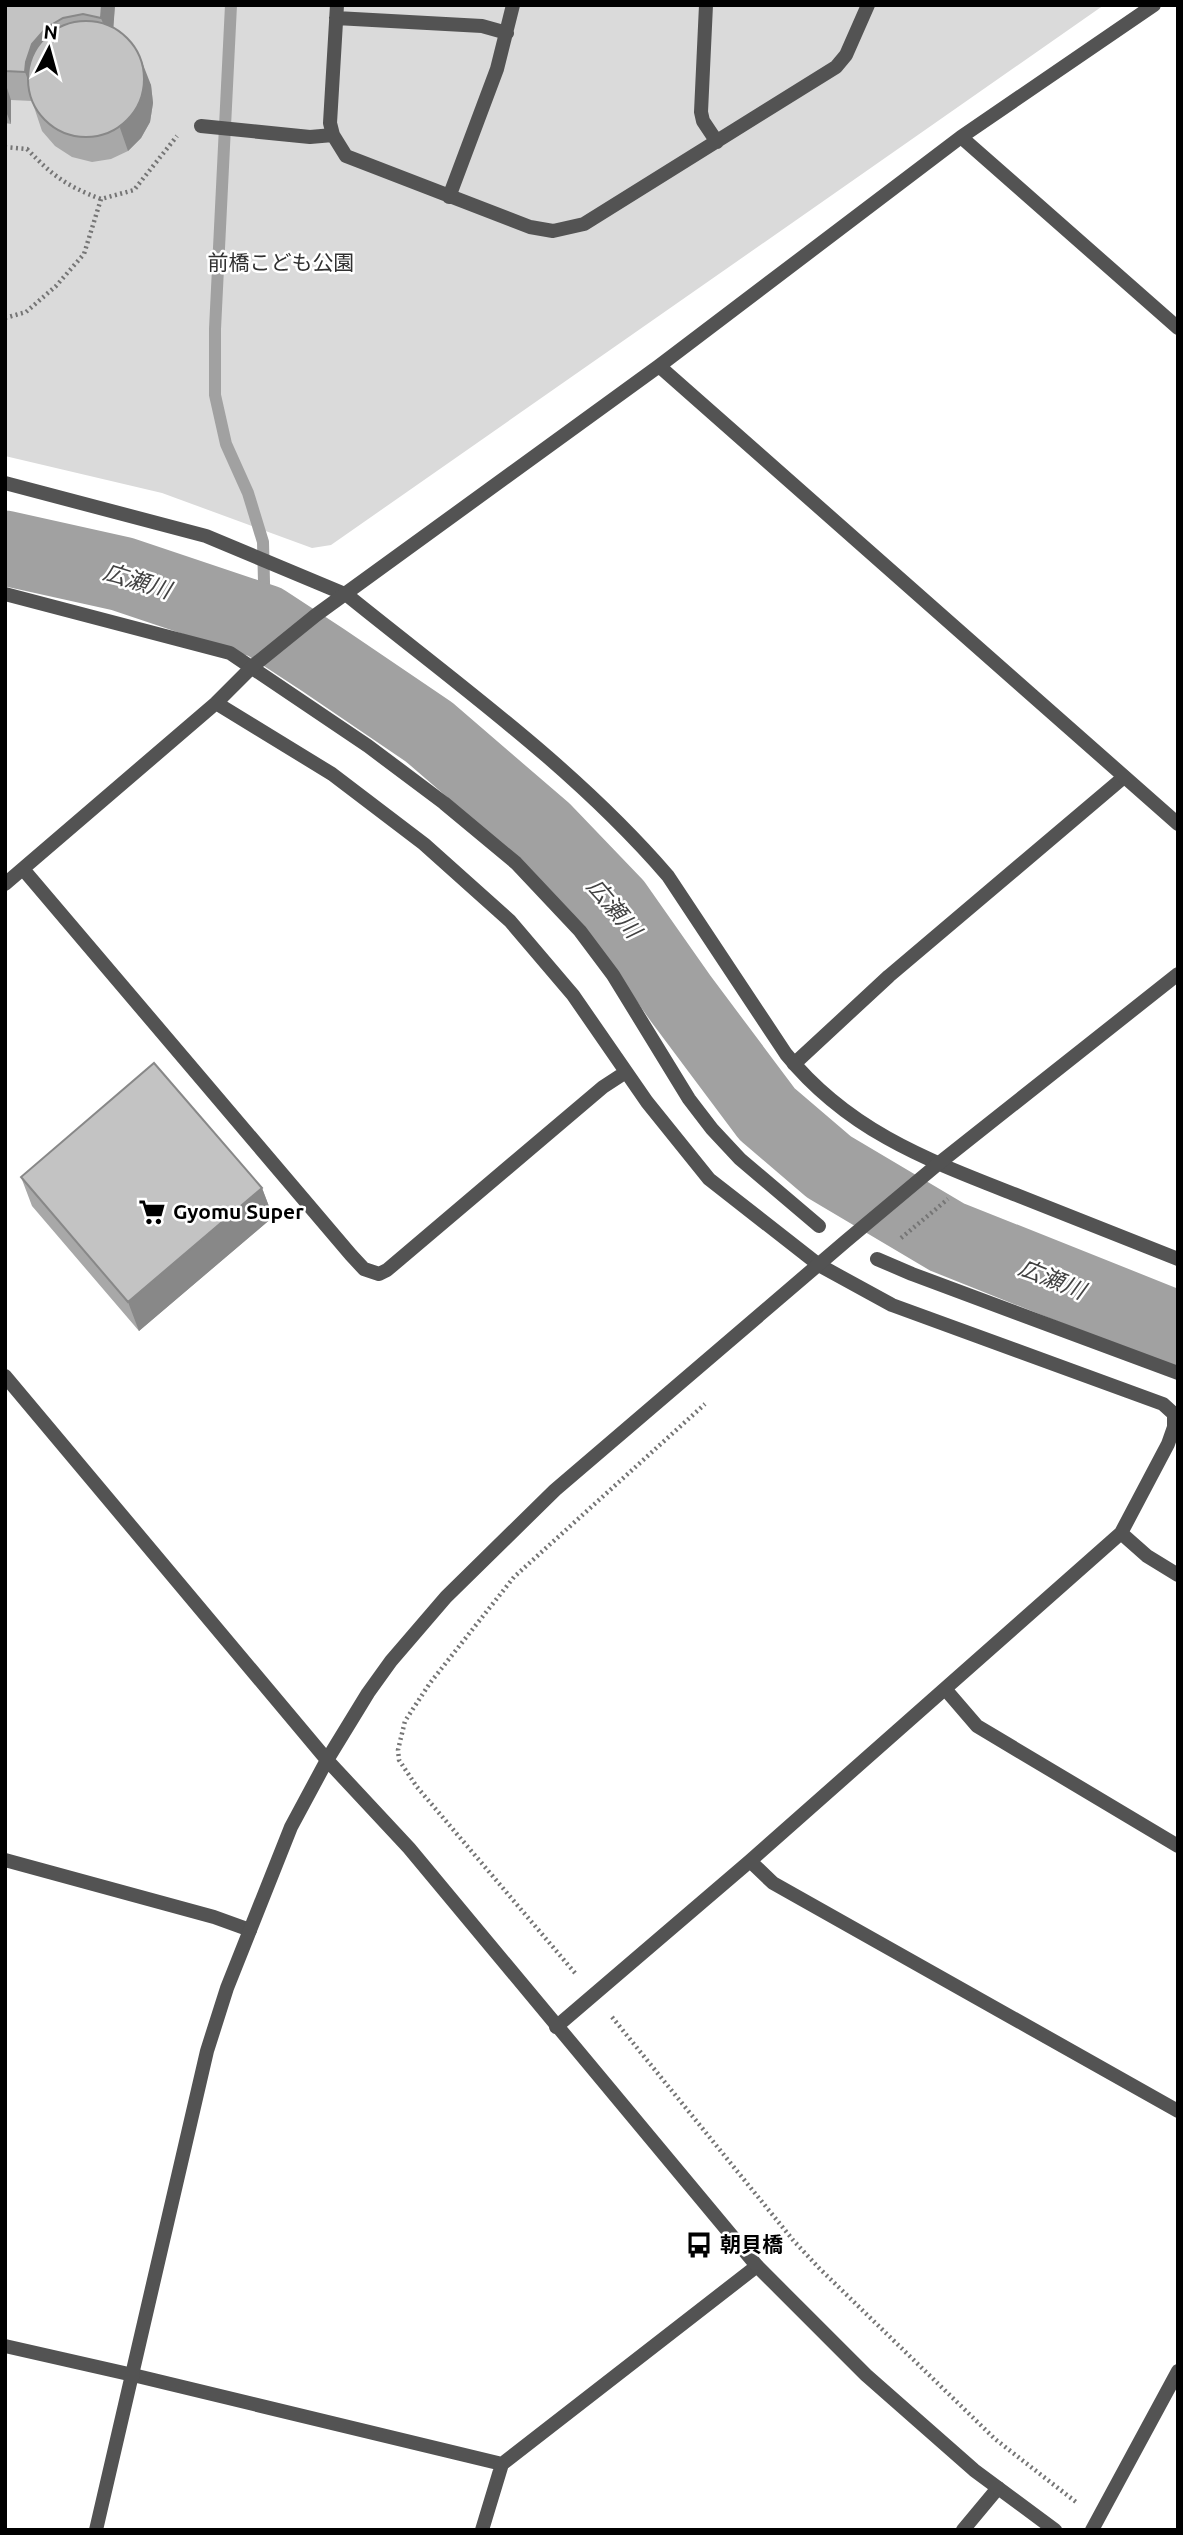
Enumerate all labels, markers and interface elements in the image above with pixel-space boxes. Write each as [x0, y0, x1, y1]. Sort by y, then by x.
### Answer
north arrow [14, 14, 84, 84]
text: N [43, 20, 59, 44]
park label: 前橋こども公園 [208, 250, 355, 274]
water label: 広瀬川 [100, 558, 177, 603]
water label: 広瀬川 [583, 873, 648, 944]
supermarket icon: Gyomu Super [137, 1197, 167, 1227]
place label: Gyomu Super [173, 1199, 304, 1223]
water label: 広瀬川 [1016, 1254, 1092, 1304]
bus stop icon: 朝貝橋 [684, 2230, 714, 2260]
place label: 朝貝橋 [720, 2232, 783, 2256]

